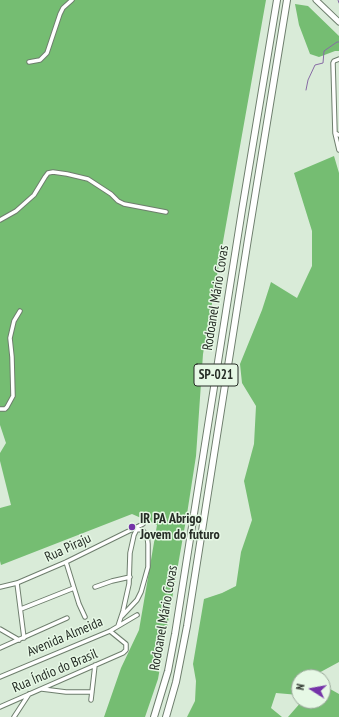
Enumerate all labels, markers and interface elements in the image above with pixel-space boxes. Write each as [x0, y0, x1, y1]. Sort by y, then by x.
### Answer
street label: Rodoanel Mário Covas [199, 244, 233, 352]
road number: SP-021 [194, 364, 238, 386]
place label: IR PA Abrigo Jovem do futuro [140, 511, 220, 544]
marker: IR PA Abrigo Jovem do futuro [127, 522, 137, 532]
street label: Rua Piraju [42, 530, 94, 566]
street label: Rodoanel Mário Covas [147, 564, 181, 672]
street label: Avenida Almeida [25, 614, 105, 660]
street label: Rua Índio do Brasil [10, 645, 100, 697]
north arrow [291, 669, 331, 709]
text: N [293, 683, 308, 691]

